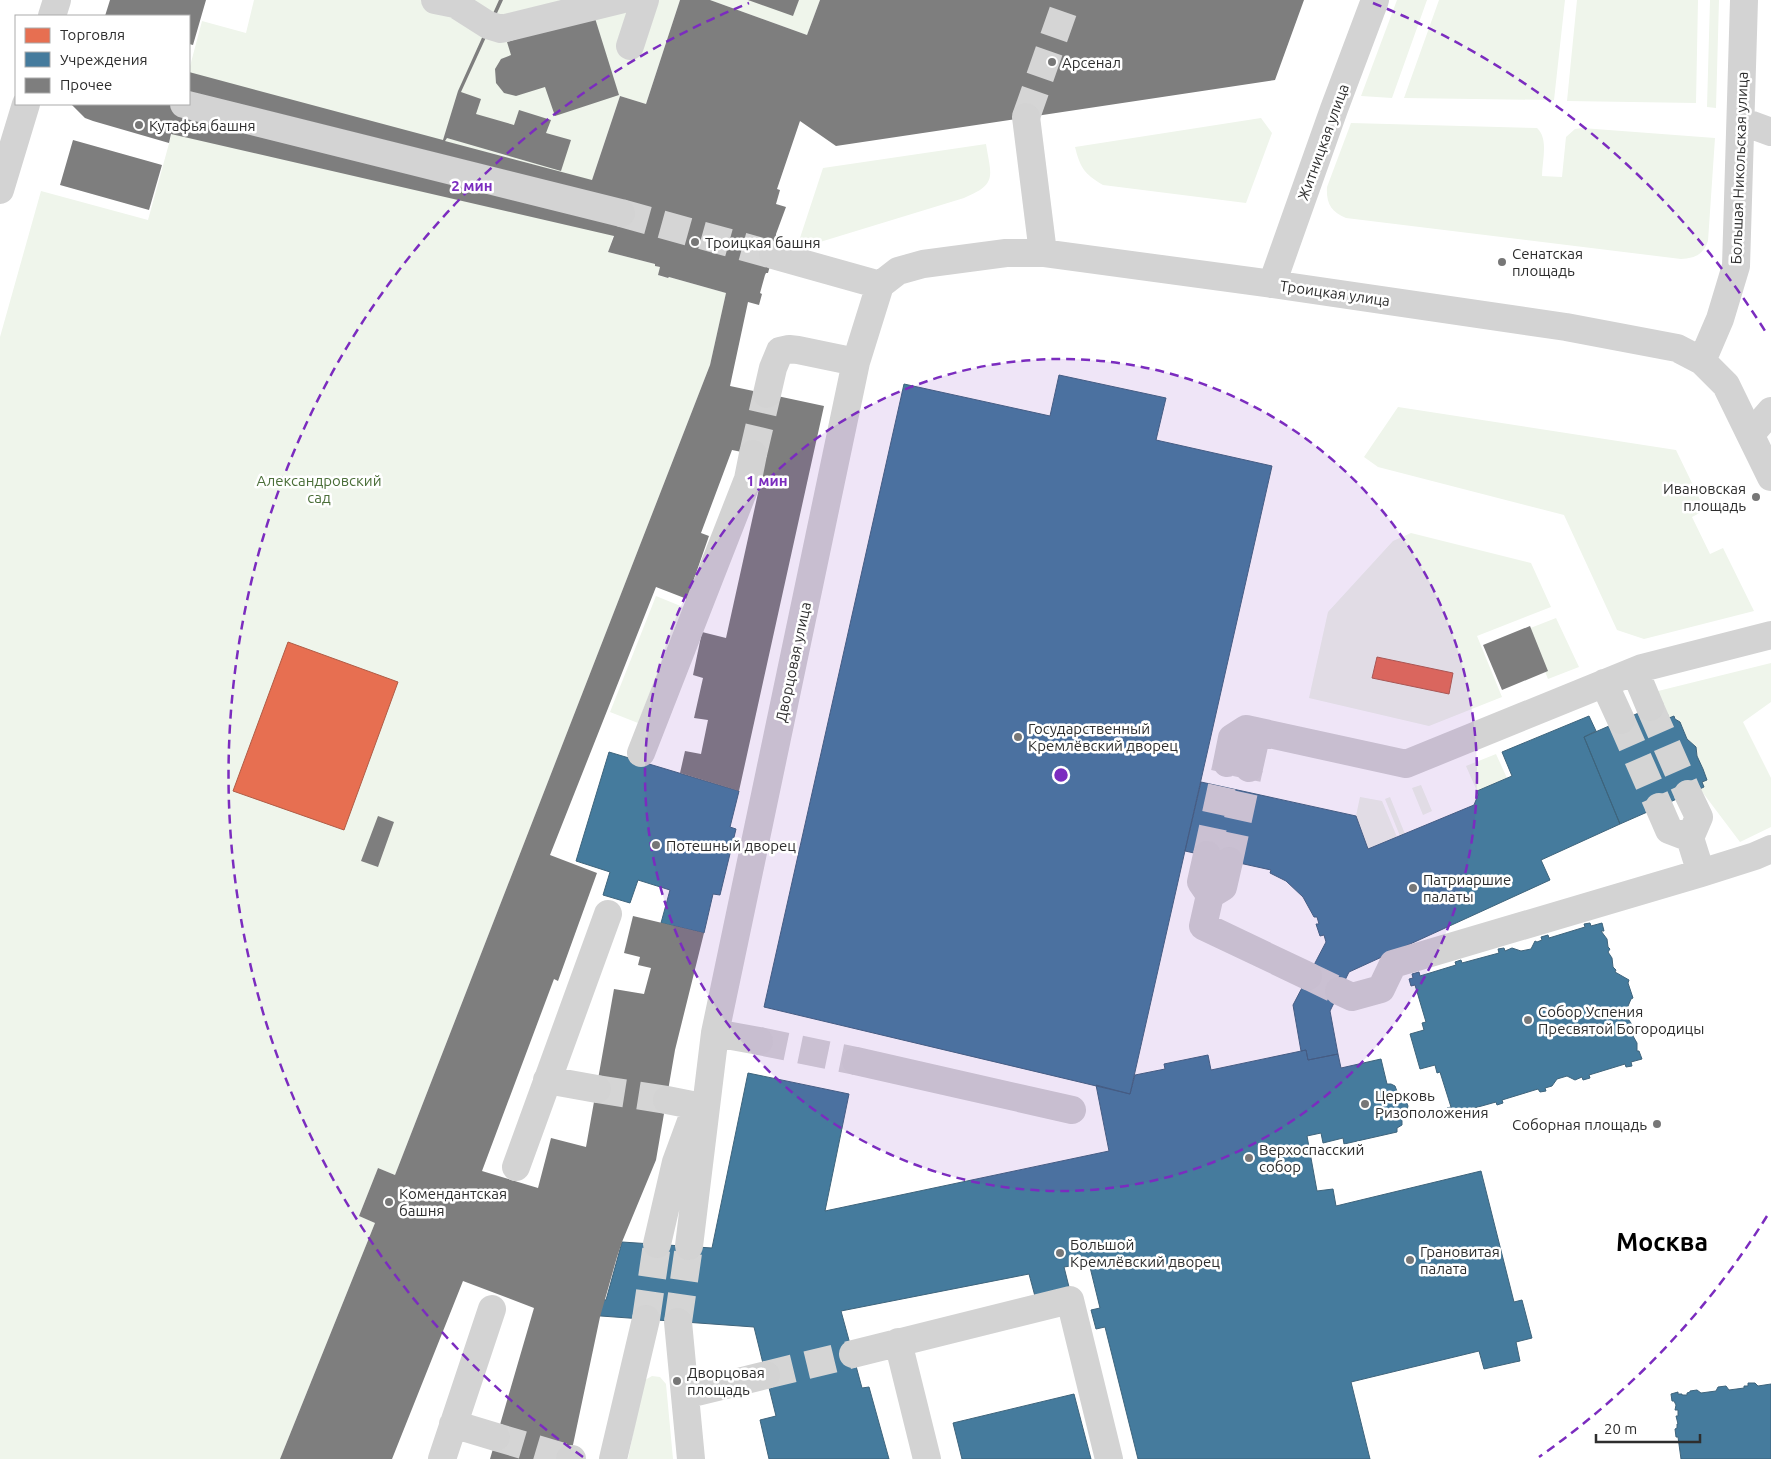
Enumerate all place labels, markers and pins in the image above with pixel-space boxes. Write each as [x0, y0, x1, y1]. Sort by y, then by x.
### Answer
place label: Арсенал [1062, 54, 1121, 71]
marker: Арсенал [1046, 56, 1058, 68]
place label: Кутафья башня [149, 117, 256, 134]
marker: Кутафья башня [133, 119, 145, 131]
place label: Троицкая башня [705, 234, 821, 251]
marker: Троицкая башня [689, 236, 701, 248]
place label: Сенатская площадь [1512, 245, 1583, 279]
marker: Сенатская площадь [1496, 256, 1508, 268]
place label: Ивановская площадь [1663, 480, 1746, 514]
marker: Ивановская площадь [1750, 491, 1762, 503]
place label: Государственный Кремлёвский дворец [1028, 720, 1178, 754]
marker: Государственный Кремлёвский дворец [1012, 731, 1024, 743]
centre of rings [1052, 766, 1070, 784]
place label: Потешный дворец [666, 837, 796, 854]
marker: Потешный дворец [650, 839, 662, 851]
place label: Патриаршие палаты [1423, 871, 1511, 905]
marker: Патриаршие палаты [1407, 882, 1419, 894]
place label: Собор Успения Пресвятой Богородицы [1538, 1003, 1704, 1037]
marker: Собор Успения Пресвятой Богородицы [1522, 1014, 1534, 1026]
place label: Церковь Ризоположения [1375, 1087, 1488, 1121]
marker: Церковь Ризоположения [1359, 1098, 1371, 1110]
place label: Соборная площадь [1512, 1116, 1647, 1133]
marker: Соборная площадь [1651, 1118, 1663, 1130]
place label: Верхоспасский собор [1259, 1141, 1364, 1175]
marker: Верхоспасский собор [1243, 1152, 1255, 1164]
place label: Комендантская башня [399, 1185, 507, 1219]
marker: Комендантская башня [383, 1196, 395, 1208]
place label: Большой Кремлёвский дворец [1070, 1236, 1220, 1270]
place label: Грановитая палата [1420, 1243, 1500, 1277]
marker: Большой Кремлёвский дворец [1054, 1247, 1066, 1259]
marker: Грановитая палата [1404, 1254, 1416, 1266]
place label: Дворцовая площадь [687, 1364, 765, 1398]
marker: Дворцовая площадь [671, 1375, 683, 1387]

